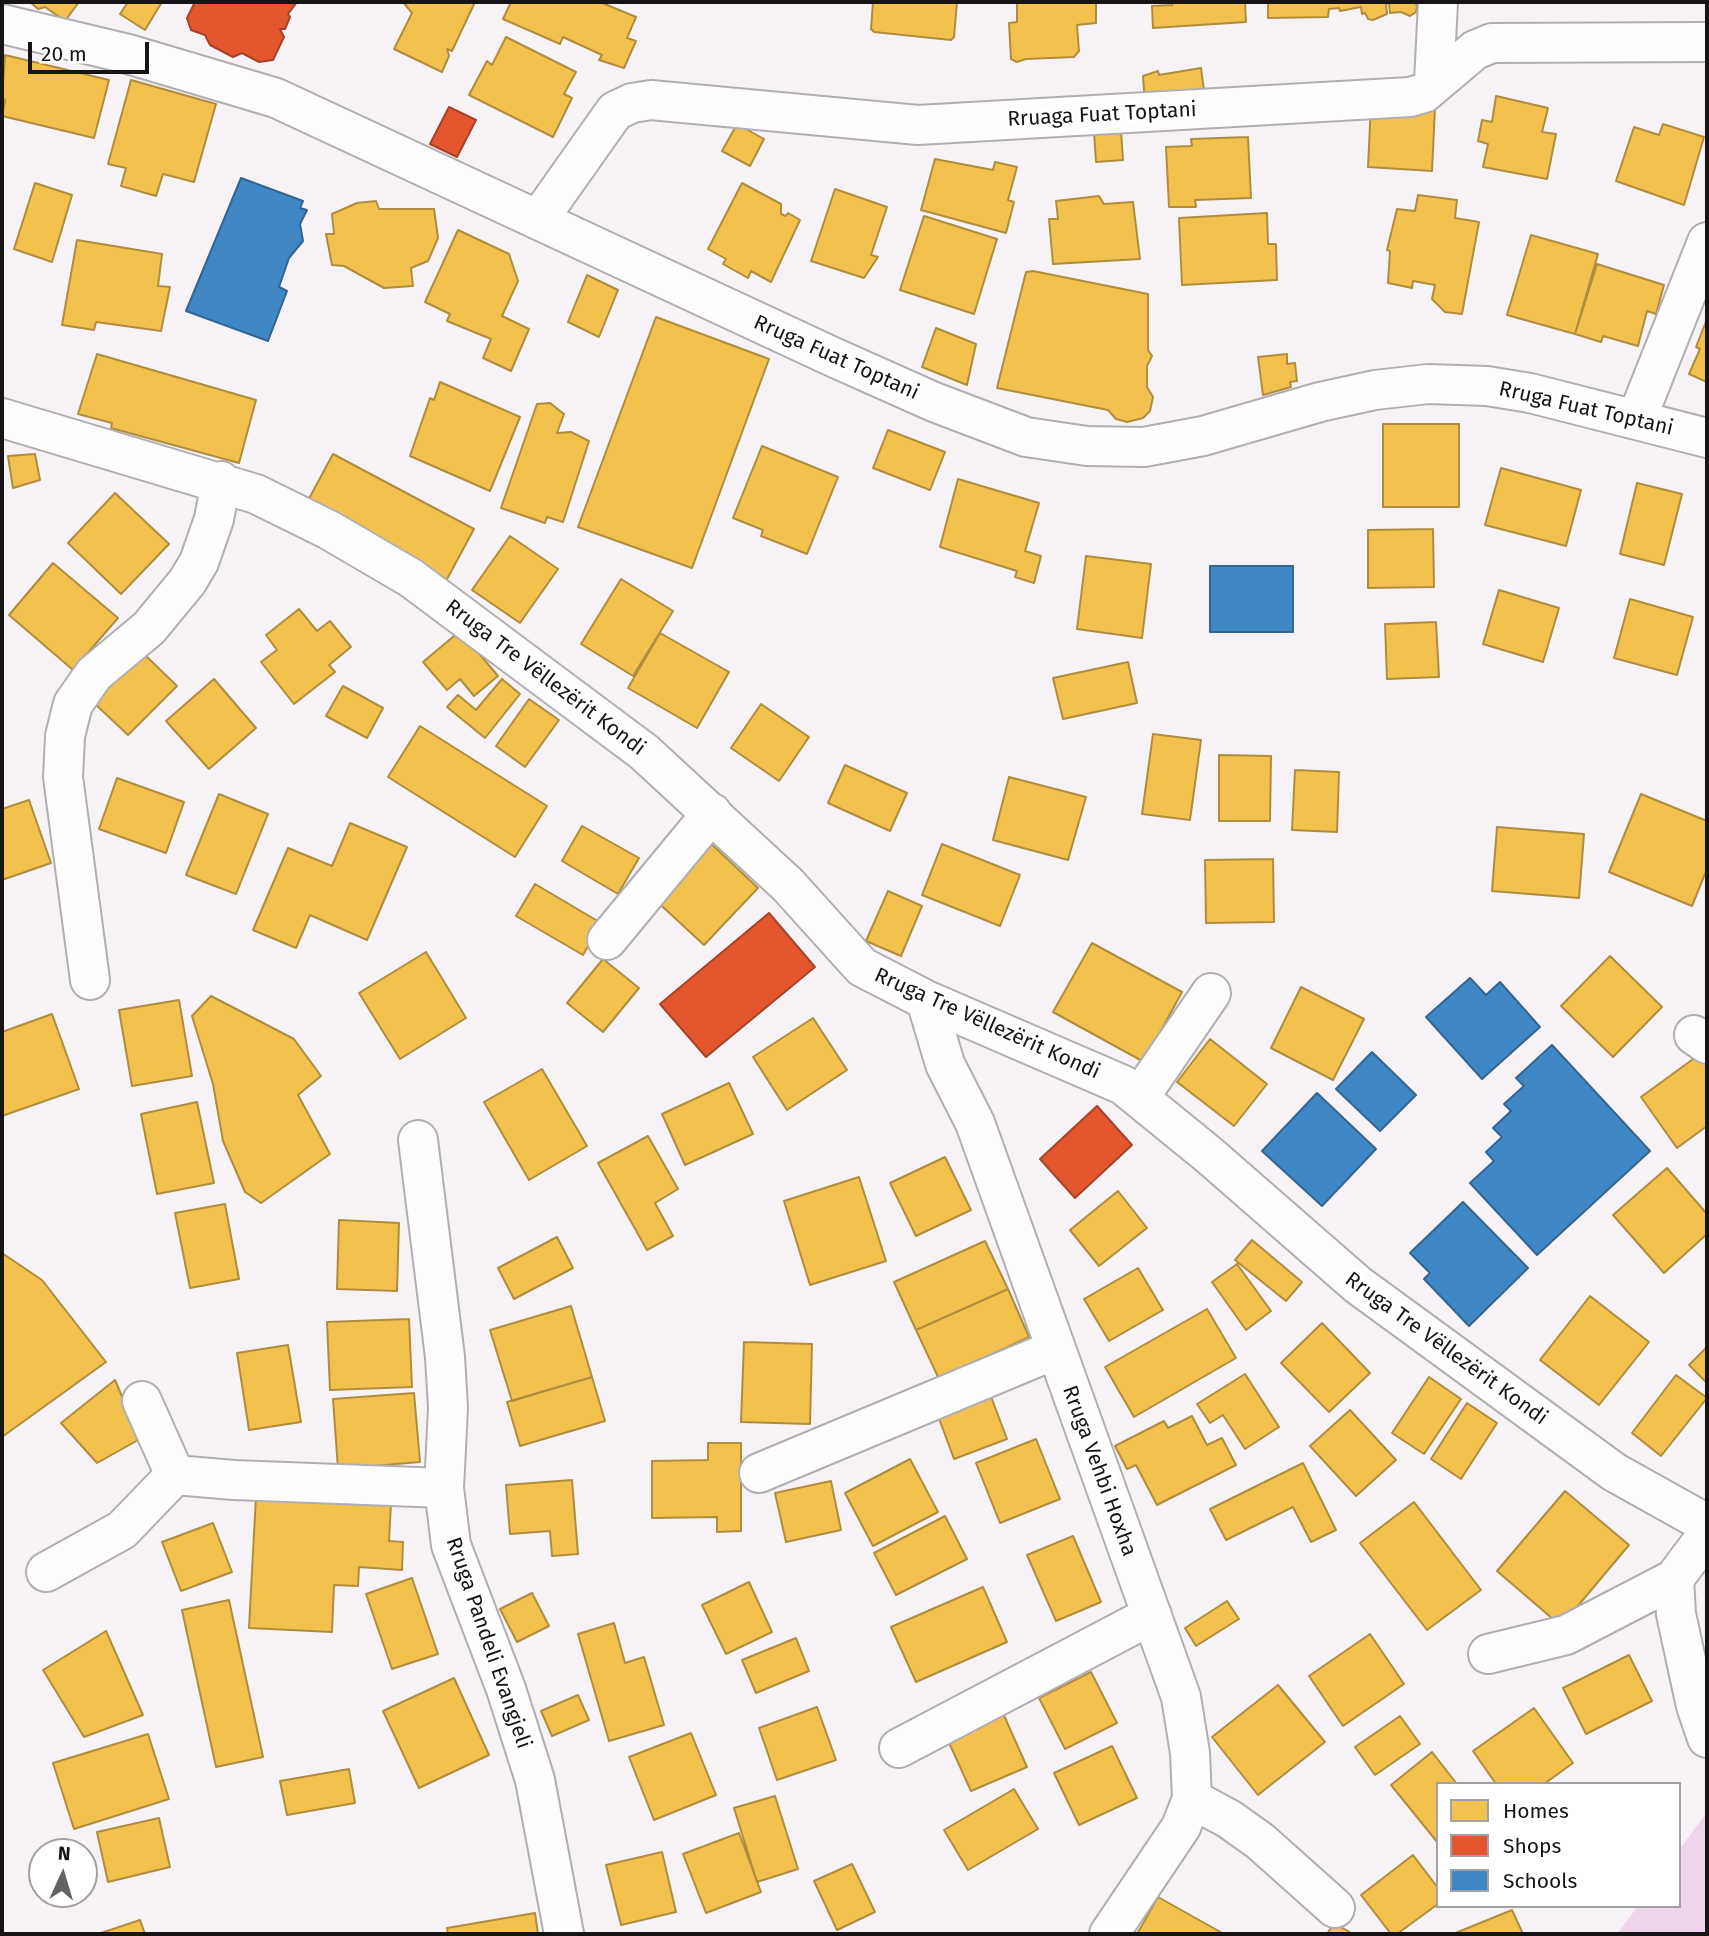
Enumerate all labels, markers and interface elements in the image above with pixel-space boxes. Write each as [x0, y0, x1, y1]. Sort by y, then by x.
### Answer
scale bar [32, 28, 152, 72]
text: 20 m [41, 41, 87, 67]
street label: Rruaga Fuat Toptani [1007, 97, 1197, 133]
street label: Rruga Fuat Toptani [749, 310, 923, 406]
street label: Rruga Fuat Toptani [1496, 377, 1676, 441]
street label: Rruga Tre Vëllezërit Kondi [440, 594, 650, 762]
street label: Rruga Tre Vëllezërit Kondi [870, 963, 1104, 1085]
street label: Rruga Tre Vëllezërit Kondi [1340, 1267, 1552, 1431]
street label: Rruga Vehbi Hoxha [1056, 1382, 1142, 1560]
street label: Rruga Pandeli Evangjeli [440, 1534, 536, 1752]
legend [1436, 1782, 1681, 1908]
text: Homes [1503, 1798, 1569, 1824]
text: Shops [1503, 1833, 1561, 1859]
north arrow [28, 1838, 98, 1908]
text: N [57, 1842, 71, 1865]
text: Schools [1503, 1868, 1577, 1894]

